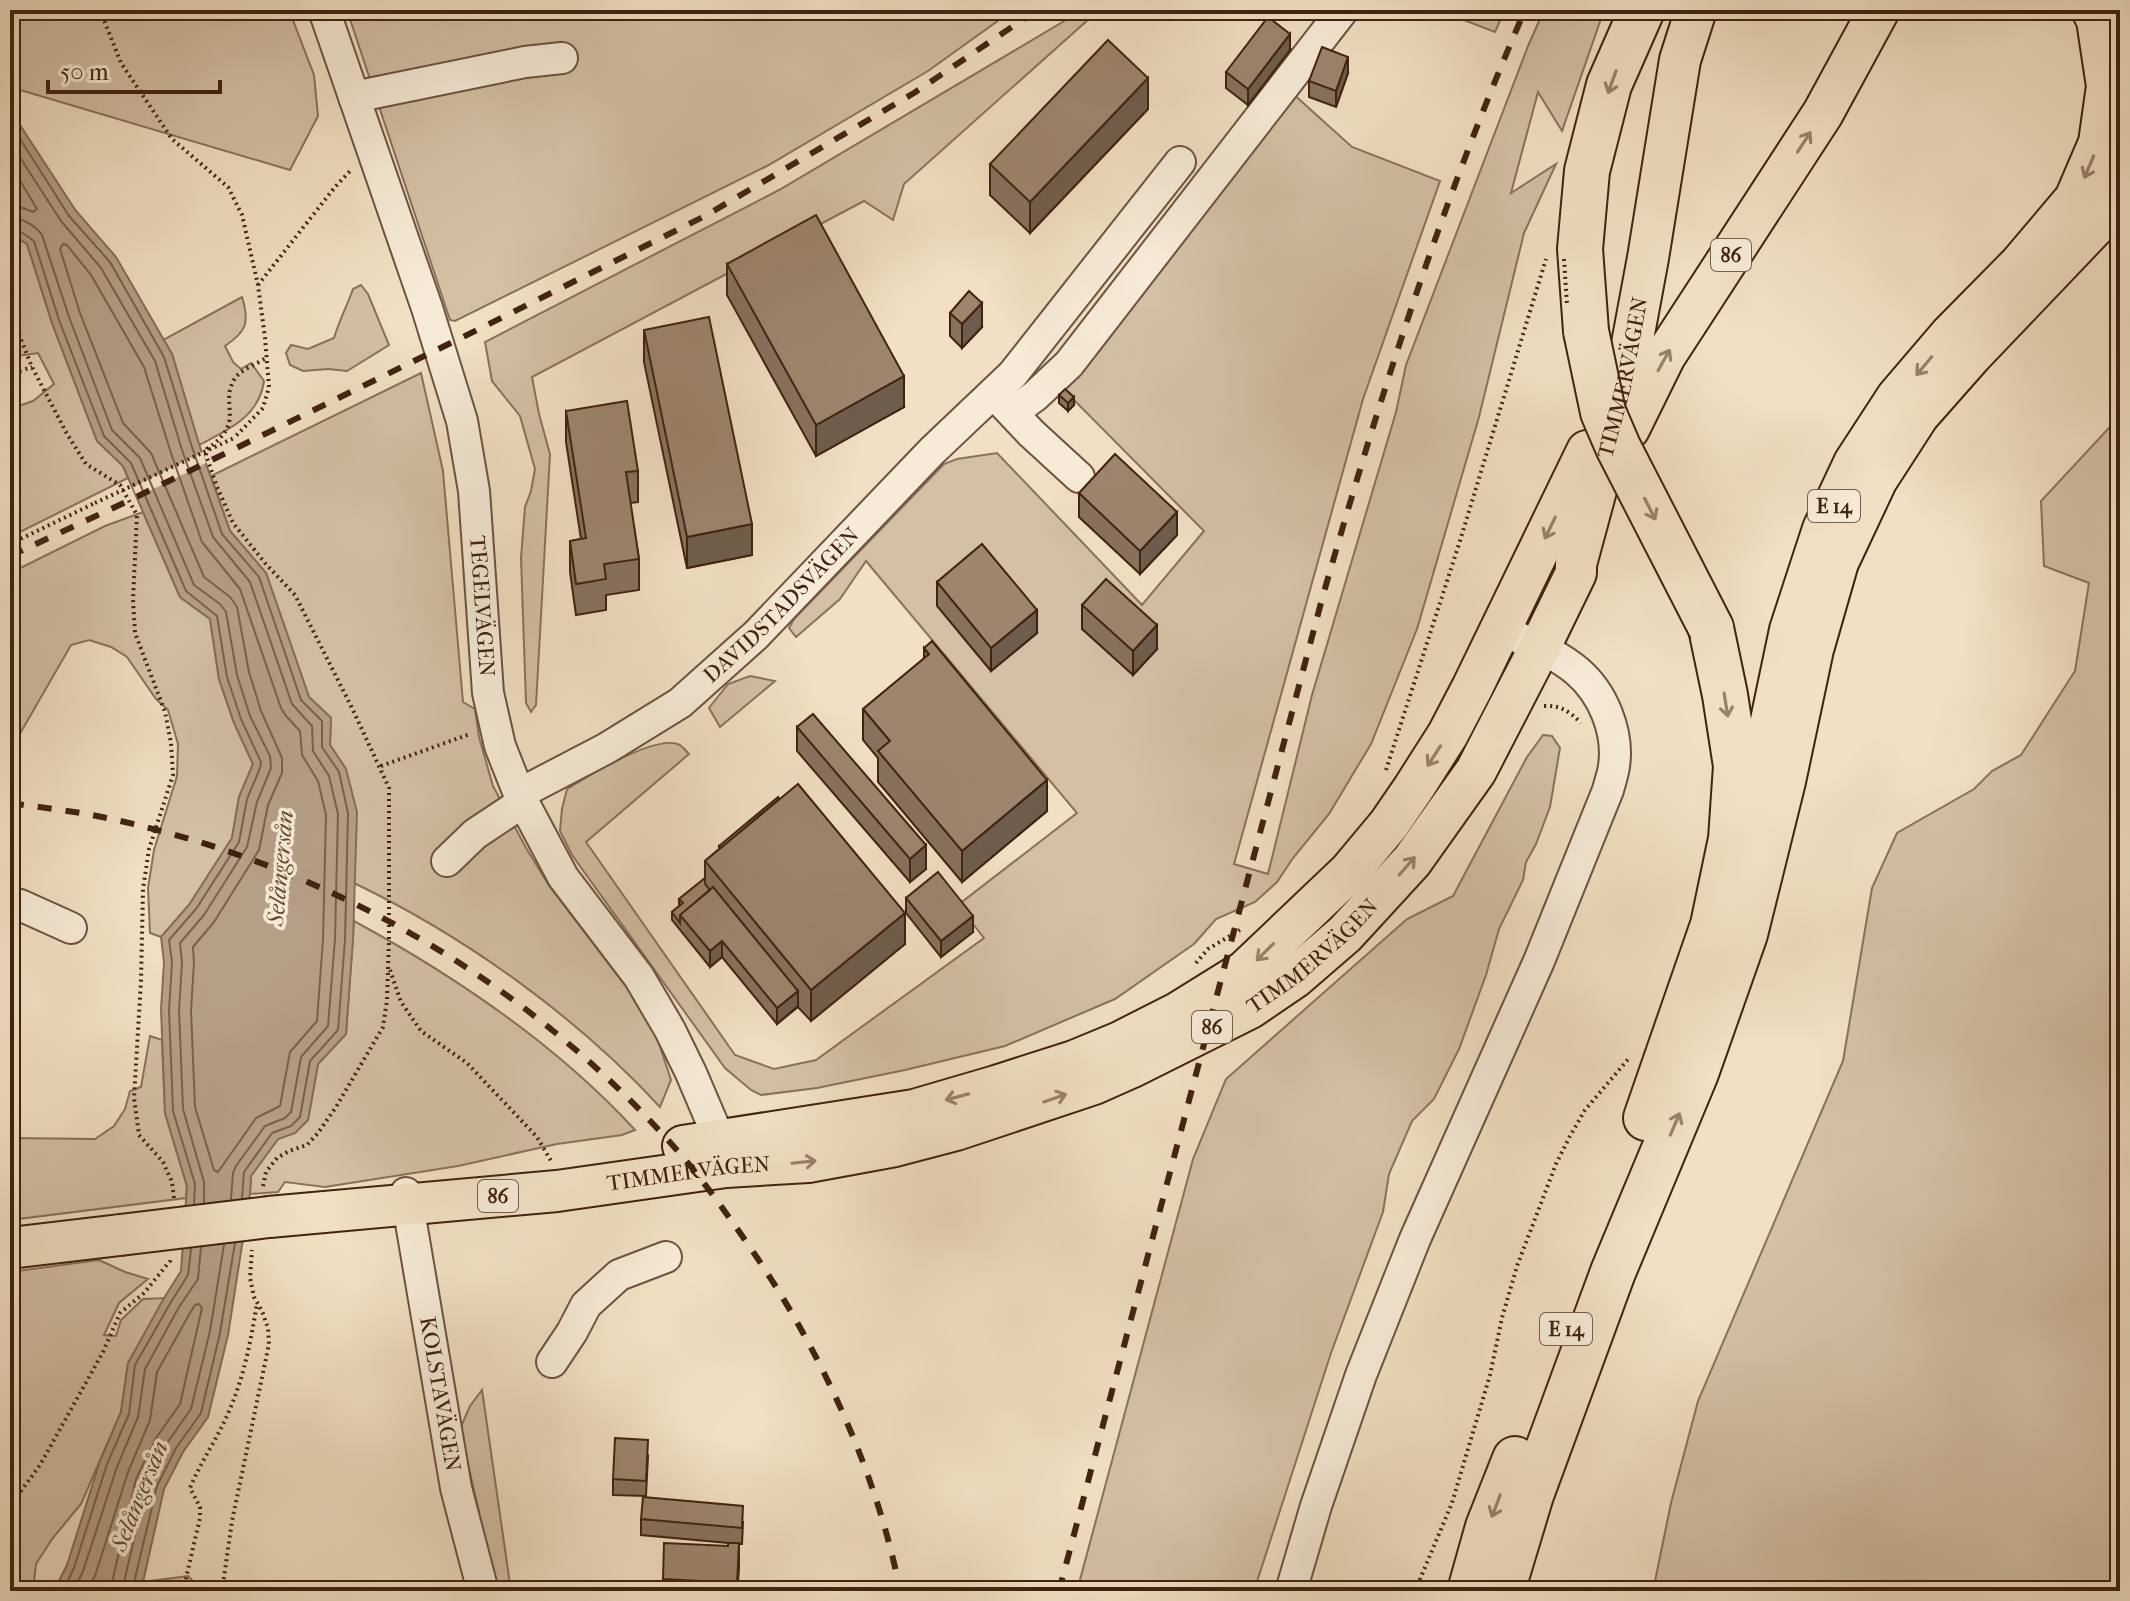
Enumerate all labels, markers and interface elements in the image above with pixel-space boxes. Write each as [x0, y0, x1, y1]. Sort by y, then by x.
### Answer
scale bar [48, 44, 220, 94]
text: 50 m [60, 58, 109, 86]
one-way arrow [1603, 69, 1618, 94]
one-way arrow [1796, 131, 1813, 153]
one-way arrow [2080, 154, 2095, 179]
road number: 86 [1711, 239, 1751, 271]
street label: TIMMERVÄGEN [1592, 295, 1654, 461]
one-way arrow [1657, 349, 1672, 373]
one-way arrow [1915, 355, 1933, 375]
road number: E 14 [1808, 490, 1860, 522]
one-way arrow [1643, 496, 1658, 520]
one-way arrow [1542, 516, 1558, 540]
street label: DAVIDSTADSVÄGEN [698, 522, 865, 689]
street label: TEGELVÄGEN [464, 535, 500, 678]
one-way arrow [1719, 692, 1734, 717]
one-way arrow [1425, 744, 1441, 767]
water label: Selångersån [261, 809, 299, 928]
one-way arrow [1398, 856, 1416, 876]
street label: TIMMERVÄGEN [1242, 893, 1384, 1019]
one-way arrow [1256, 942, 1275, 961]
road number: 86 [1192, 1011, 1232, 1043]
one-way arrow [1042, 1089, 1067, 1104]
one-way arrow [944, 1090, 970, 1105]
one-way arrow [1668, 1112, 1683, 1137]
street label: TIMMERVÄGEN [605, 1151, 771, 1197]
one-way arrow [790, 1154, 817, 1169]
road number: 86 [478, 1180, 518, 1212]
road number: E 14 [1540, 1313, 1592, 1345]
street label: KOLSTAVÄGEN [414, 1315, 466, 1474]
water label: Selångersån [104, 1437, 174, 1556]
one-way arrow [1488, 1493, 1502, 1518]

